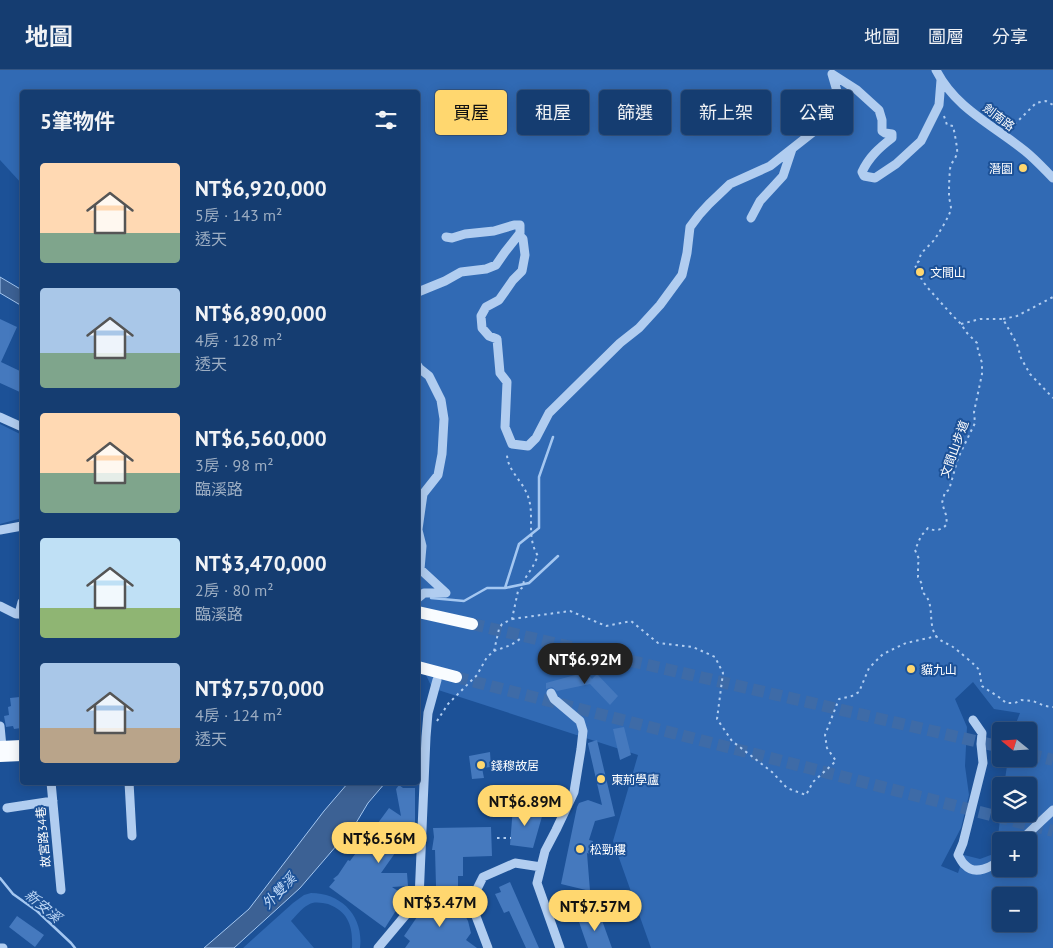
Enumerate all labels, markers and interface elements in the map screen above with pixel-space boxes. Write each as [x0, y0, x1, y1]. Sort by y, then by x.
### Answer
text: 地圖 [25, 21, 73, 52]
text: 地圖 [864, 25, 900, 48]
text: 圖層 [928, 25, 964, 48]
text: 分享 [992, 25, 1028, 48]
chip: 買屋 [435, 90, 507, 135]
chip: 租屋 [517, 90, 589, 135]
chip: 篩選 [599, 90, 671, 135]
chip: 新上架 [681, 90, 771, 135]
chip: 公寓 [781, 90, 853, 135]
street label: 劍南路 [980, 100, 1018, 134]
icon: filters [372, 106, 400, 134]
text: 5筆物件 [40, 108, 115, 135]
place label: 潛園 [989, 161, 1013, 176]
marker: 潛園 [1017, 162, 1029, 174]
text: NT$6,920,000 [195, 175, 327, 202]
icon: home [80, 183, 140, 243]
text: 5房 · 143 m² [195, 205, 282, 225]
text: 透天 [195, 229, 227, 249]
place label: 文間山 [930, 265, 966, 280]
marker: 文間山 [914, 266, 926, 278]
text: NT$6,890,000 [195, 300, 327, 327]
icon: home [80, 308, 140, 368]
text: 4房 · 128 m² [195, 330, 282, 350]
text: 透天 [195, 354, 227, 374]
street label: 文間山步道 [937, 418, 971, 480]
text: NT$6,560,000 [195, 425, 327, 452]
icon: home [80, 433, 140, 493]
text: 3房 · 98 m² [195, 455, 274, 475]
text: 臨溪路 [195, 479, 243, 499]
text: NT$3,470,000 [195, 550, 327, 577]
icon: home [80, 558, 140, 618]
text: 2房 · 80 m² [195, 580, 274, 600]
text: 臨溪路 [195, 604, 243, 624]
pin: NT$6.92M [533, 642, 637, 685]
text: NT$6.92M [549, 649, 621, 669]
place label: 貓九山 [921, 662, 957, 677]
marker: 貓九山 [905, 663, 917, 675]
text: NT$7,570,000 [195, 675, 324, 702]
icon: home [80, 683, 140, 743]
text: 4房 · 124 m² [195, 705, 282, 725]
north arrow [992, 722, 1038, 768]
map controls [992, 722, 1037, 932]
text: 透天 [195, 729, 227, 749]
place label: 錢穆故居 [491, 758, 539, 773]
marker: 錢穆故居 [475, 759, 487, 771]
place label: 東荊學廬 [611, 772, 659, 787]
marker: 東荊學廬 [595, 773, 607, 785]
button: layers [992, 777, 1037, 822]
pin: NT$6.89M [473, 784, 577, 827]
text: NT$6.89M [489, 791, 561, 811]
street label: 故宮路34巷 [33, 806, 53, 868]
pin: NT$6.56M [327, 822, 431, 864]
text: NT$6.56M [343, 828, 415, 848]
button: + [992, 832, 1037, 877]
place label: 松勁樓 [590, 842, 626, 857]
marker: 松勁樓 [574, 843, 586, 855]
water label: 外雙溪 [258, 868, 301, 912]
water label: 新安溪 [21, 886, 66, 928]
pin: NT$3.47M [388, 886, 492, 928]
button: − [992, 887, 1037, 932]
pin: NT$7.57M [543, 890, 647, 932]
text: NT$3.47M [404, 892, 476, 912]
text: NT$7.57M [560, 896, 630, 916]

